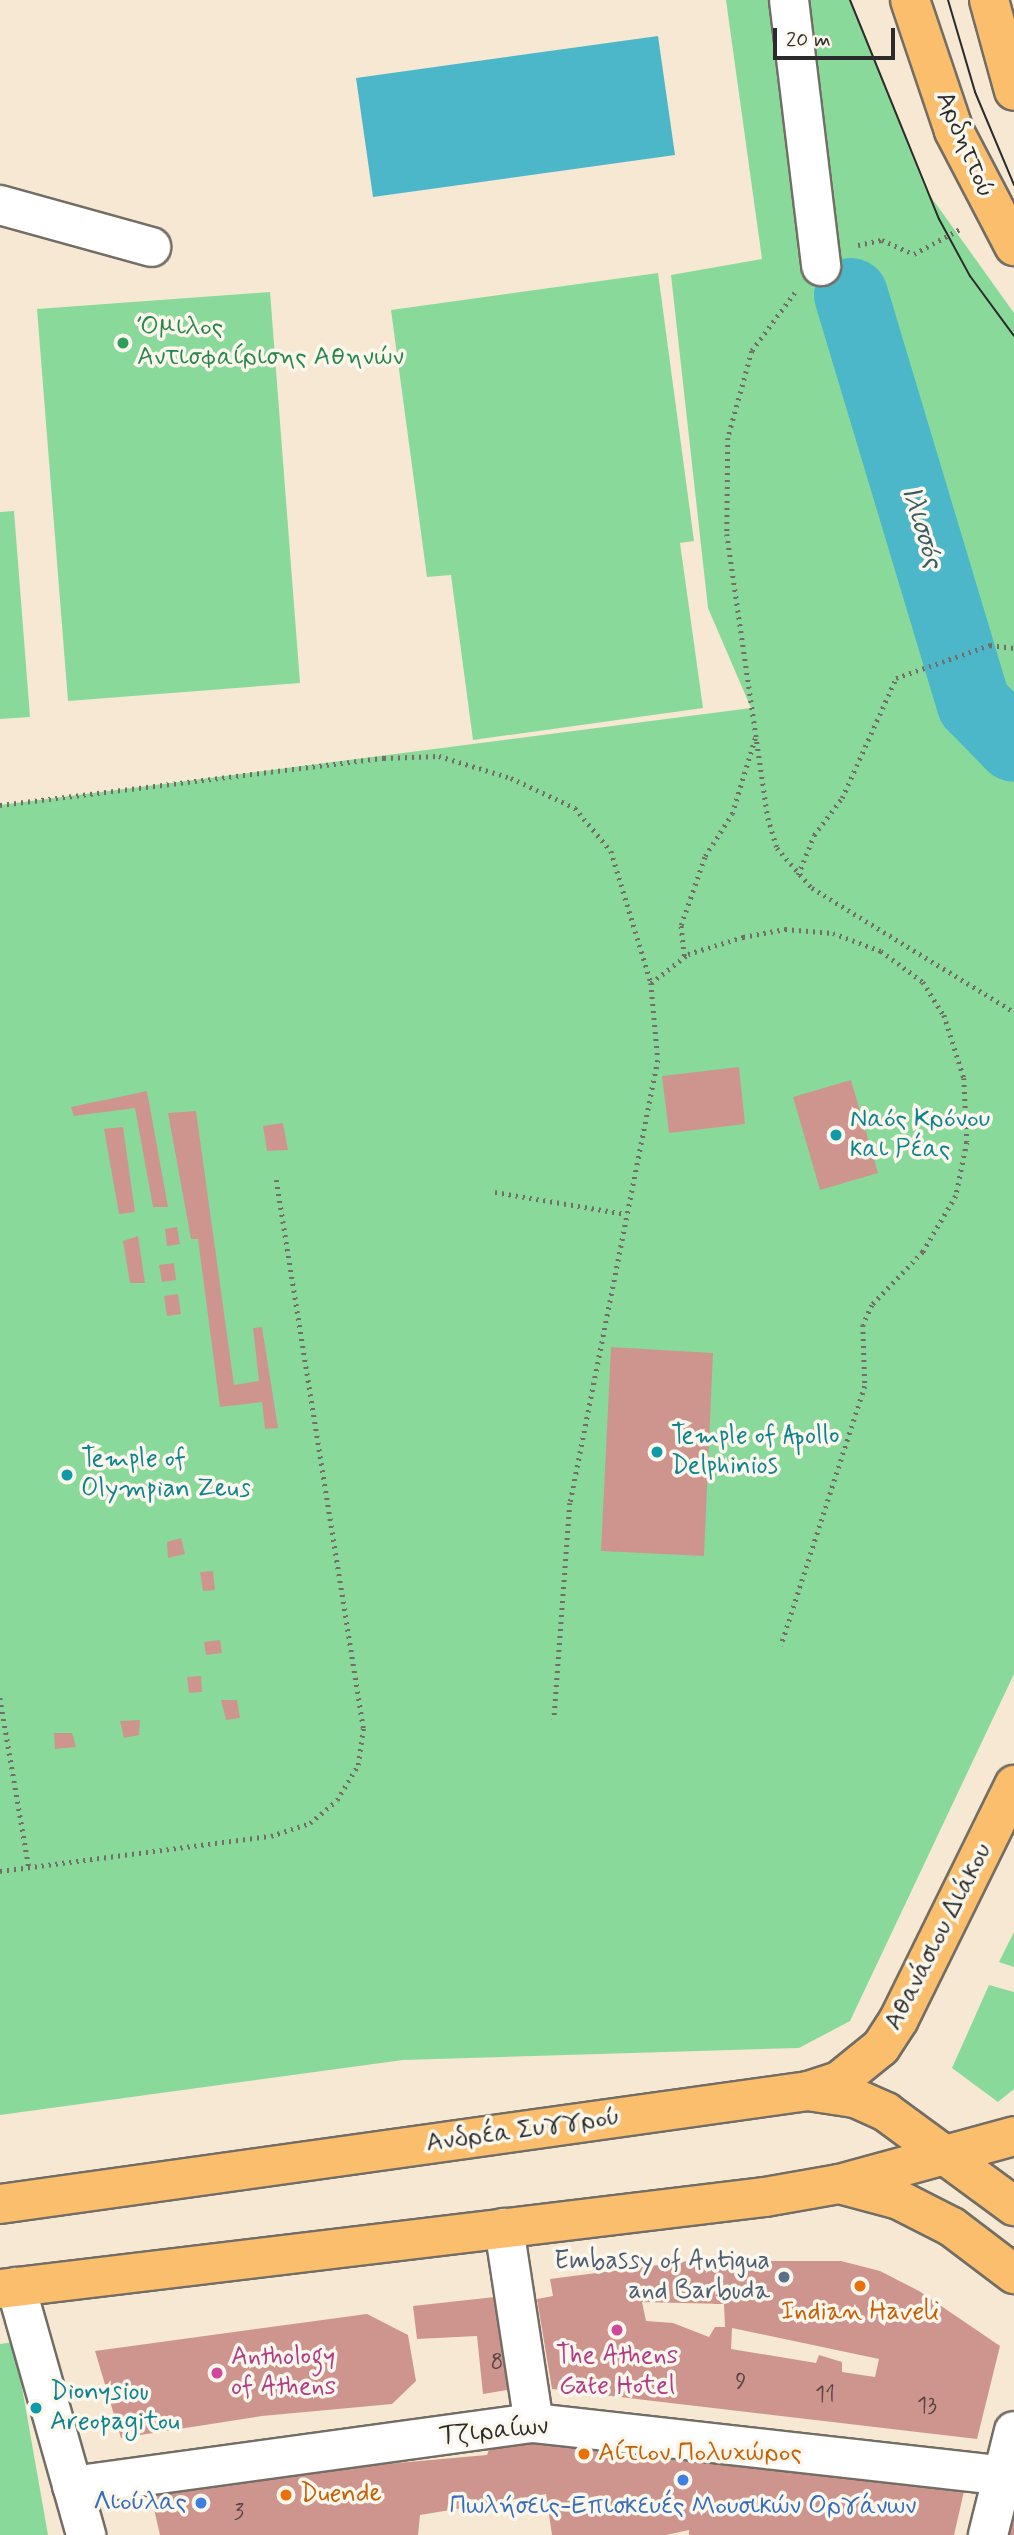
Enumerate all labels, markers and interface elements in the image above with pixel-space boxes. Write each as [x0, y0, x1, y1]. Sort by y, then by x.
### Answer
scale bar [776, 14, 898, 58]
text: 20 m [786, 26, 831, 54]
street label: Αρδηττού [928, 87, 1000, 203]
place label: Όμιλος Αντισφαίρισης Αθηνών [137, 312, 404, 374]
marker: Όμιλος Αντισφαίρισης Αθηνών [115, 335, 131, 351]
water label: Ιλισσός [893, 481, 949, 573]
place label: Ναός Κρόνου και Ρέας [850, 1104, 990, 1166]
marker: Ναός Κρόνου και Ρέας [828, 1127, 844, 1143]
place label: Temple of Apollo Delphinios [671, 1421, 841, 1482]
place label: Temple of Olympian Zeus [81, 1444, 250, 1506]
marker: Temple of Apollo Delphinios [649, 1444, 665, 1460]
marker: Temple of Olympian Zeus [59, 1467, 75, 1483]
street label: Αθανάσιου Διάκου [878, 1838, 1000, 2036]
street label: Ανδρέα Συγγρού [424, 2102, 622, 2160]
place label: Embassy of Antigua and Barbuda [552, 2246, 770, 2308]
marker: Embassy of Antigua and Barbuda [776, 2269, 792, 2285]
marker: Indian Haveli [852, 2278, 868, 2294]
place label: Indian Haveli [781, 2297, 939, 2329]
marker: The Athens Gate Hotel [609, 2322, 625, 2338]
place label: The Athens Gate Hotel [556, 2341, 678, 2402]
place label: Anthology of Athens [231, 2342, 337, 2404]
house number: 8 [491, 2349, 503, 2377]
marker: Anthology of Athens [209, 2365, 225, 2381]
house number: 9 [735, 2368, 747, 2396]
place label: Dionysiou Areopagitou [50, 2377, 180, 2438]
house number: 11 [815, 2381, 835, 2409]
house number: 13 [917, 2392, 937, 2420]
marker: Dionysiou Areopagitou [28, 2400, 44, 2416]
street label: Τζιραίων [438, 2412, 550, 2452]
place label: Αίτιον Πολυχώρος [598, 2438, 802, 2470]
marker: Αίτιον Πολυχώρος [576, 2446, 592, 2462]
marker: Πωλήσεις-Επισκευές Μουσικών Οργάνων [675, 2472, 691, 2488]
place label: Duende [300, 2479, 382, 2511]
place label: Λιούλας [93, 2487, 187, 2519]
marker: Duende [278, 2487, 294, 2503]
place label: Πωλήσεις-Επισκευές Μουσικών Οργάνων [450, 2491, 916, 2523]
marker: Λιούλας [193, 2495, 209, 2511]
house number: 3 [234, 2499, 244, 2527]

